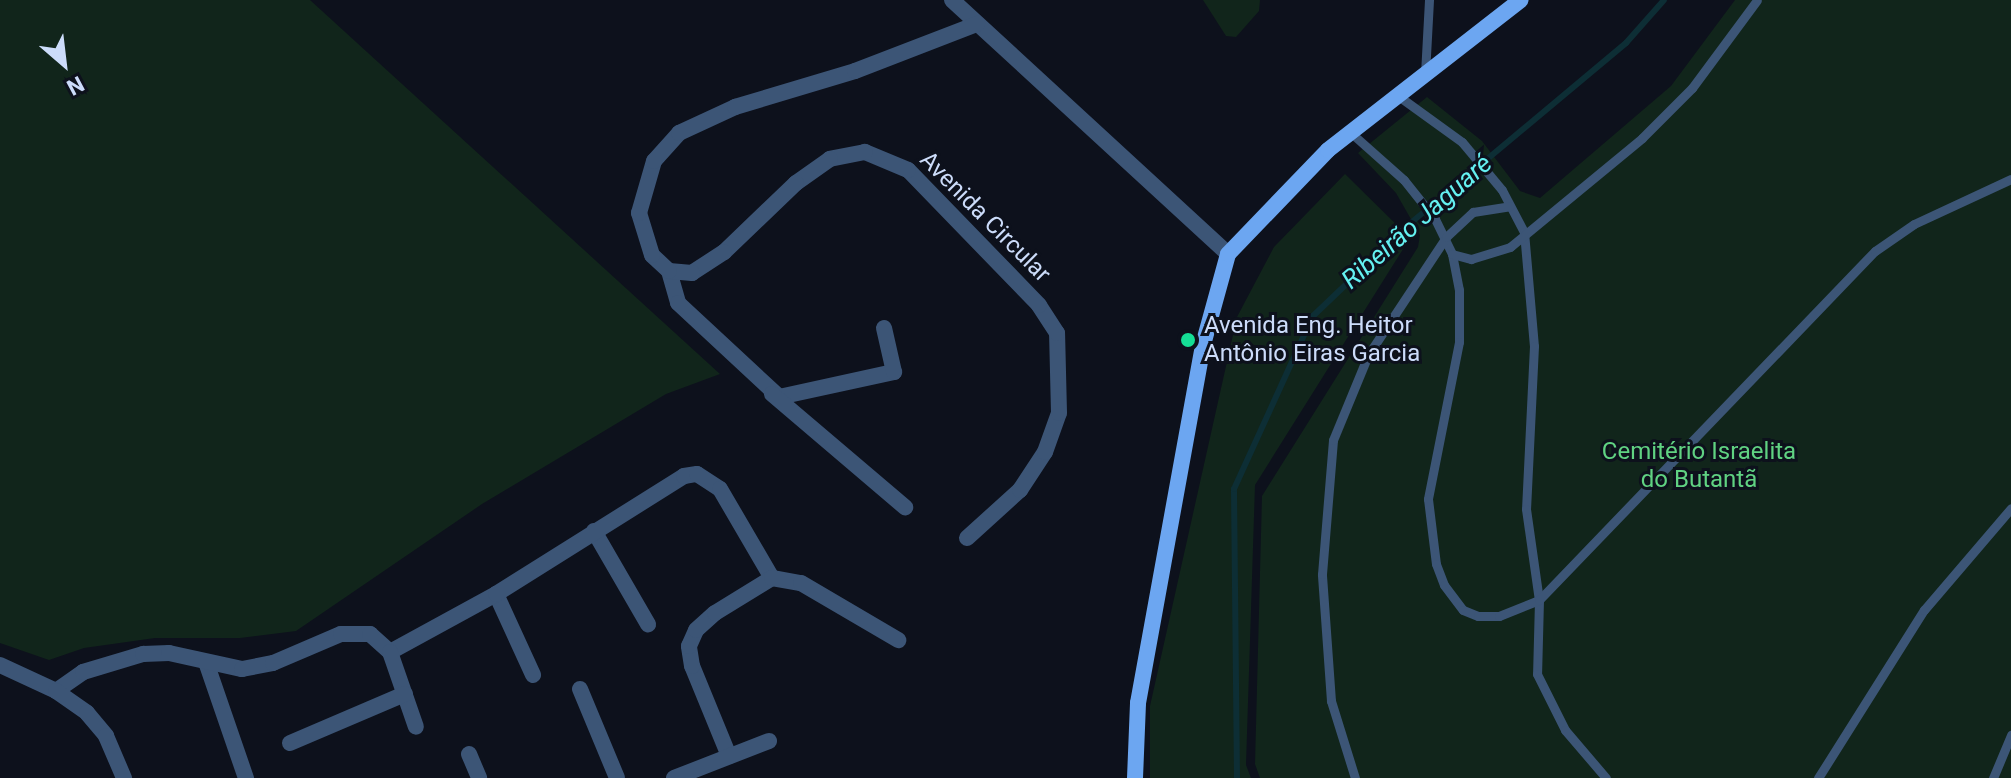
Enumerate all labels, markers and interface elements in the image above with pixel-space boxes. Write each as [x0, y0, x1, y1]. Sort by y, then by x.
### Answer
north arrow [24, 24, 104, 104]
text: N [63, 71, 88, 100]
street label: Avenida Circular [914, 146, 1056, 288]
water label: Ribeirão Jaguaré [1335, 148, 1499, 296]
place label: Avenida Eng. Heitor Antônio Eiras Garcia [1204, 312, 1420, 368]
marker: Avenida Eng. Heitor Antônio Eiras Garcia [1179, 331, 1197, 349]
park label: Cemitério Israelita do Butantã [1602, 438, 1796, 494]

